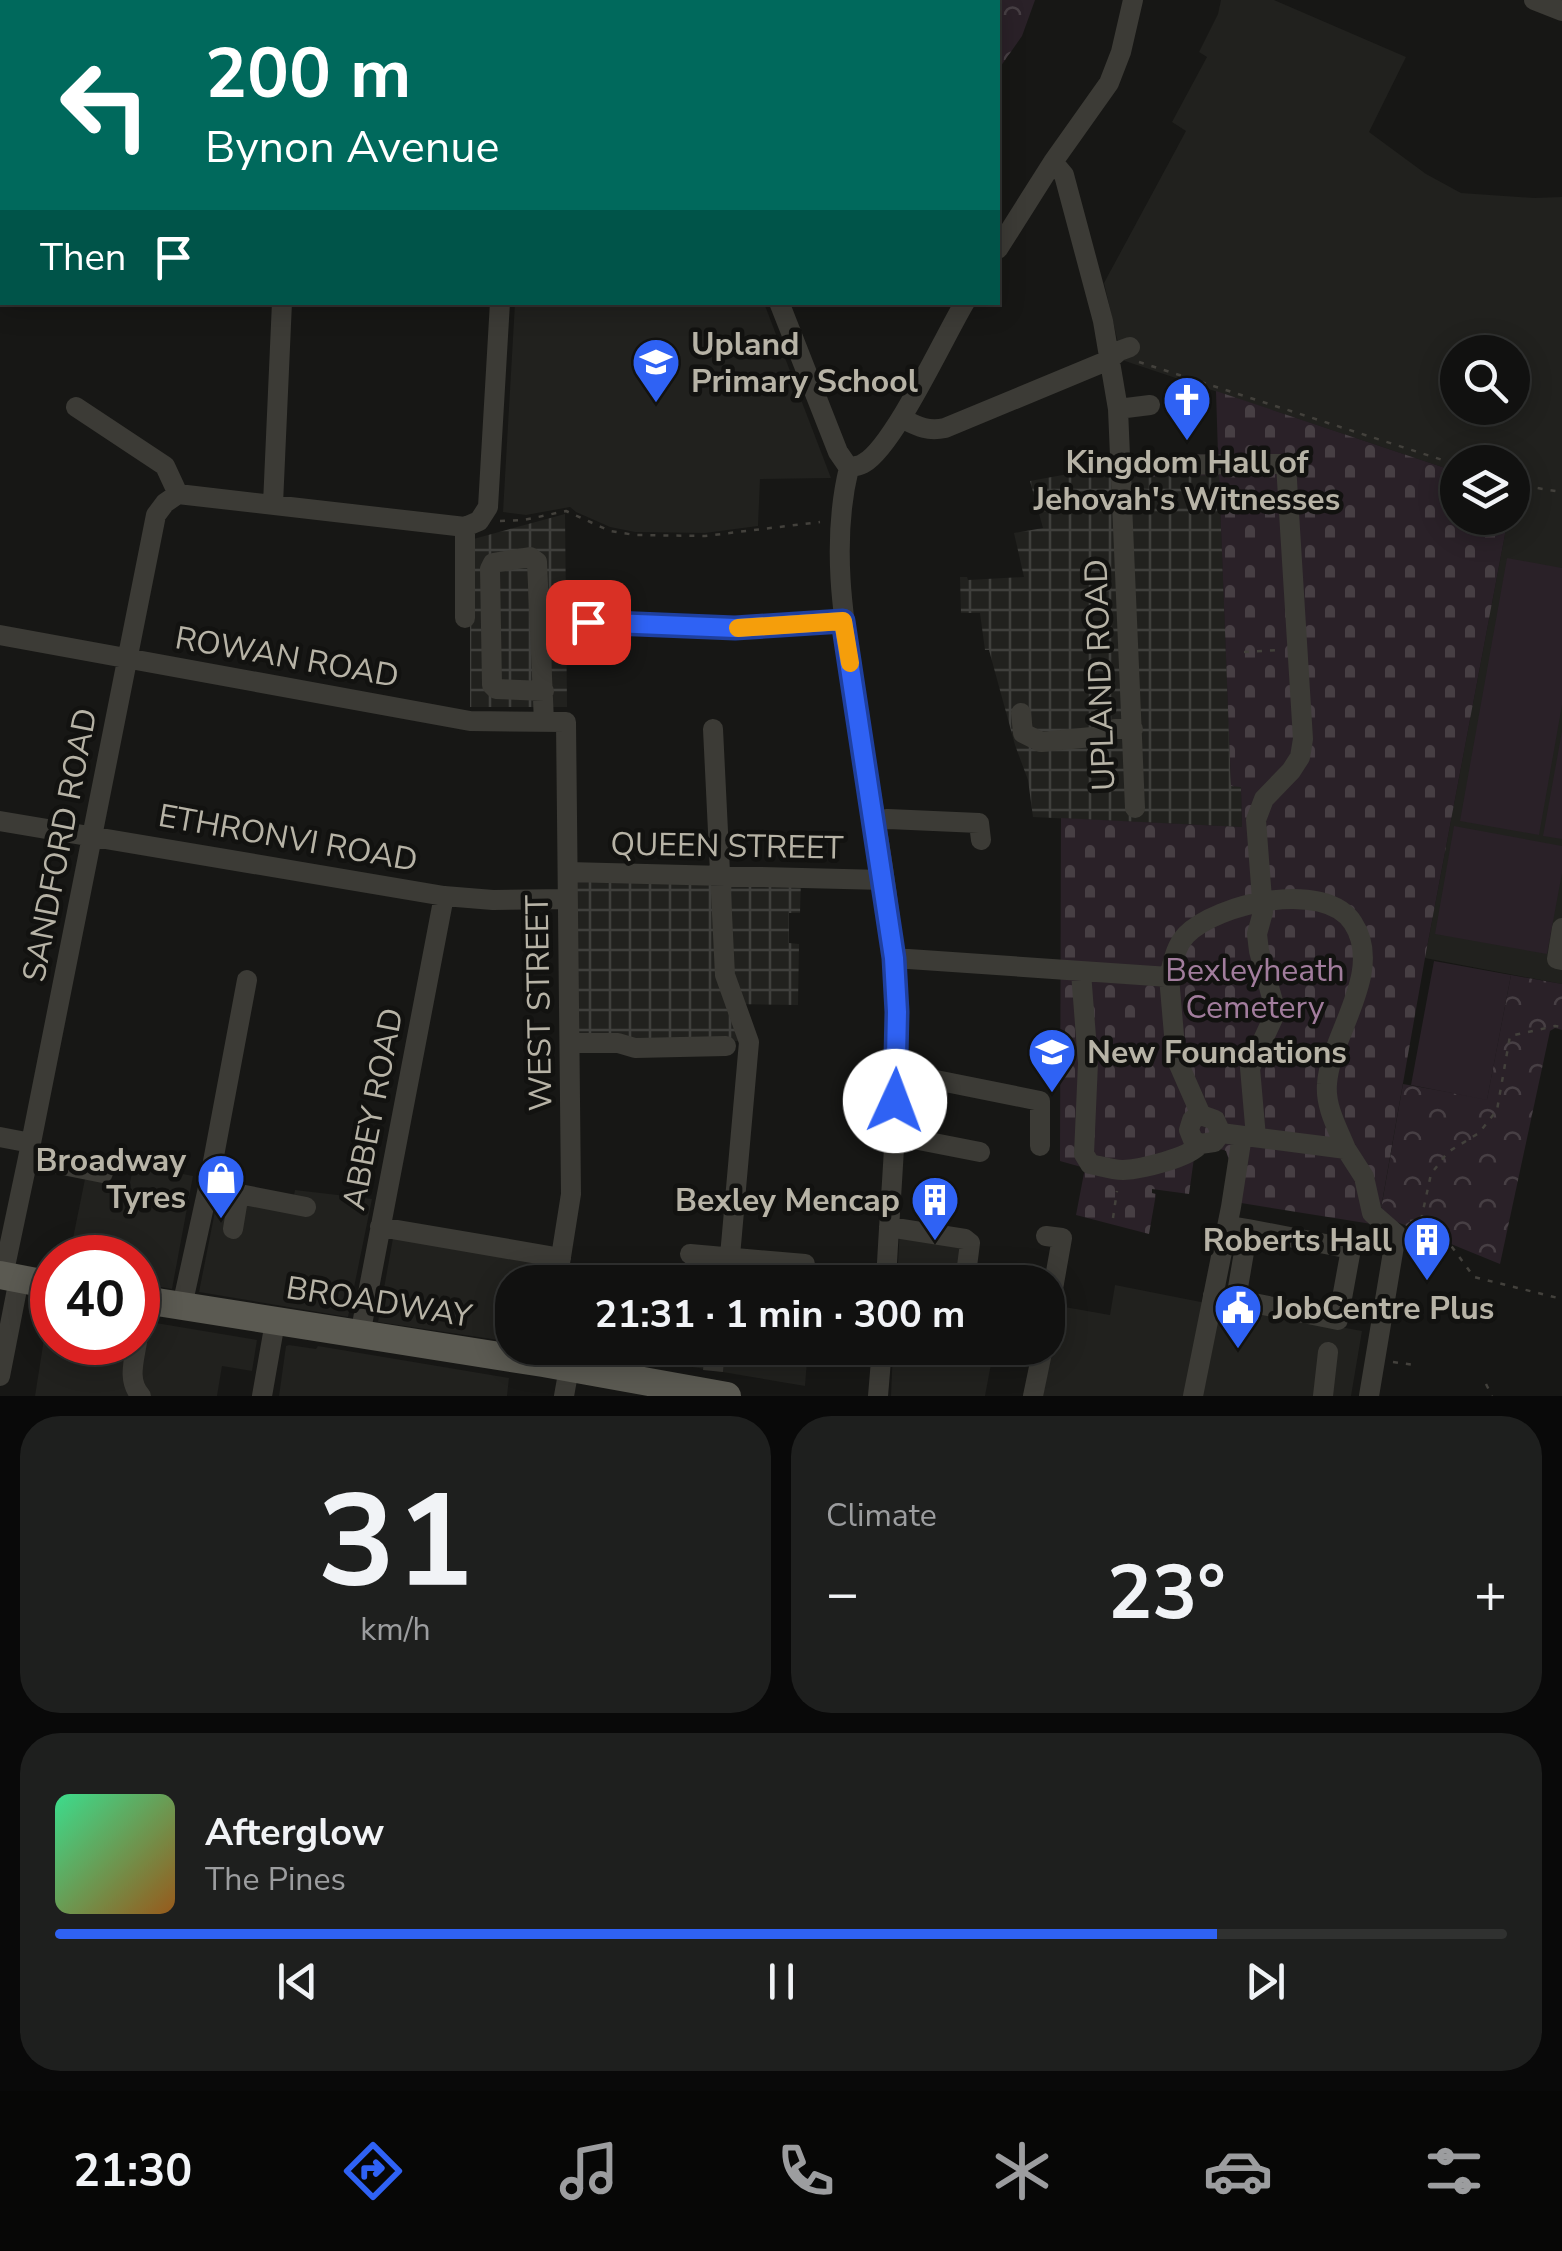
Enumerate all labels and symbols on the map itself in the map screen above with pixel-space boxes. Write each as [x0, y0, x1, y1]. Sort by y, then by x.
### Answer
place label: Upland Primary School [691, 323, 918, 403]
school or university icon: Upland Primary School [630, 336, 682, 404]
church icon: Kingdom Hall of Jehovah's Witnesses [1161, 374, 1213, 442]
place label: Kingdom Hall of Jehovah's Witnesses [1033, 441, 1340, 521]
street label: UPLAND ROAD [1074, 558, 1126, 792]
pin [546, 580, 631, 665]
street label: ROWAN ROAD [172, 616, 402, 698]
street label: SANDFORD ROAD [12, 705, 108, 985]
street label: ETHRONVI ROAD [155, 794, 421, 882]
street label: QUEEN STREET [610, 822, 845, 870]
street label: WEST STREET [516, 894, 562, 1112]
park label: Bexleyheath Cemetery [1165, 949, 1345, 1029]
street label: ABBEY ROAD [332, 1004, 414, 1214]
school or university icon: New Foundations [1026, 1026, 1078, 1094]
place label: New Foundations [1087, 1031, 1347, 1074]
position arrow [843, 1049, 947, 1153]
place label: Broadway Tyres [35, 1139, 187, 1219]
shop icon: Broadway Tyres [195, 1152, 247, 1220]
building icon: Bexley Mencap [909, 1174, 961, 1242]
place label: Bexley Mencap [675, 1179, 900, 1222]
building icon: Roberts Hall [1401, 1214, 1453, 1282]
place label: Roberts Hall [1203, 1219, 1392, 1262]
speed limit sign: 40 [30, 1235, 160, 1365]
street label: BROADWAY [283, 1266, 476, 1338]
public building icon: JobCentre Plus [1212, 1282, 1264, 1350]
place label: JobCentre Plus [1272, 1287, 1494, 1330]

